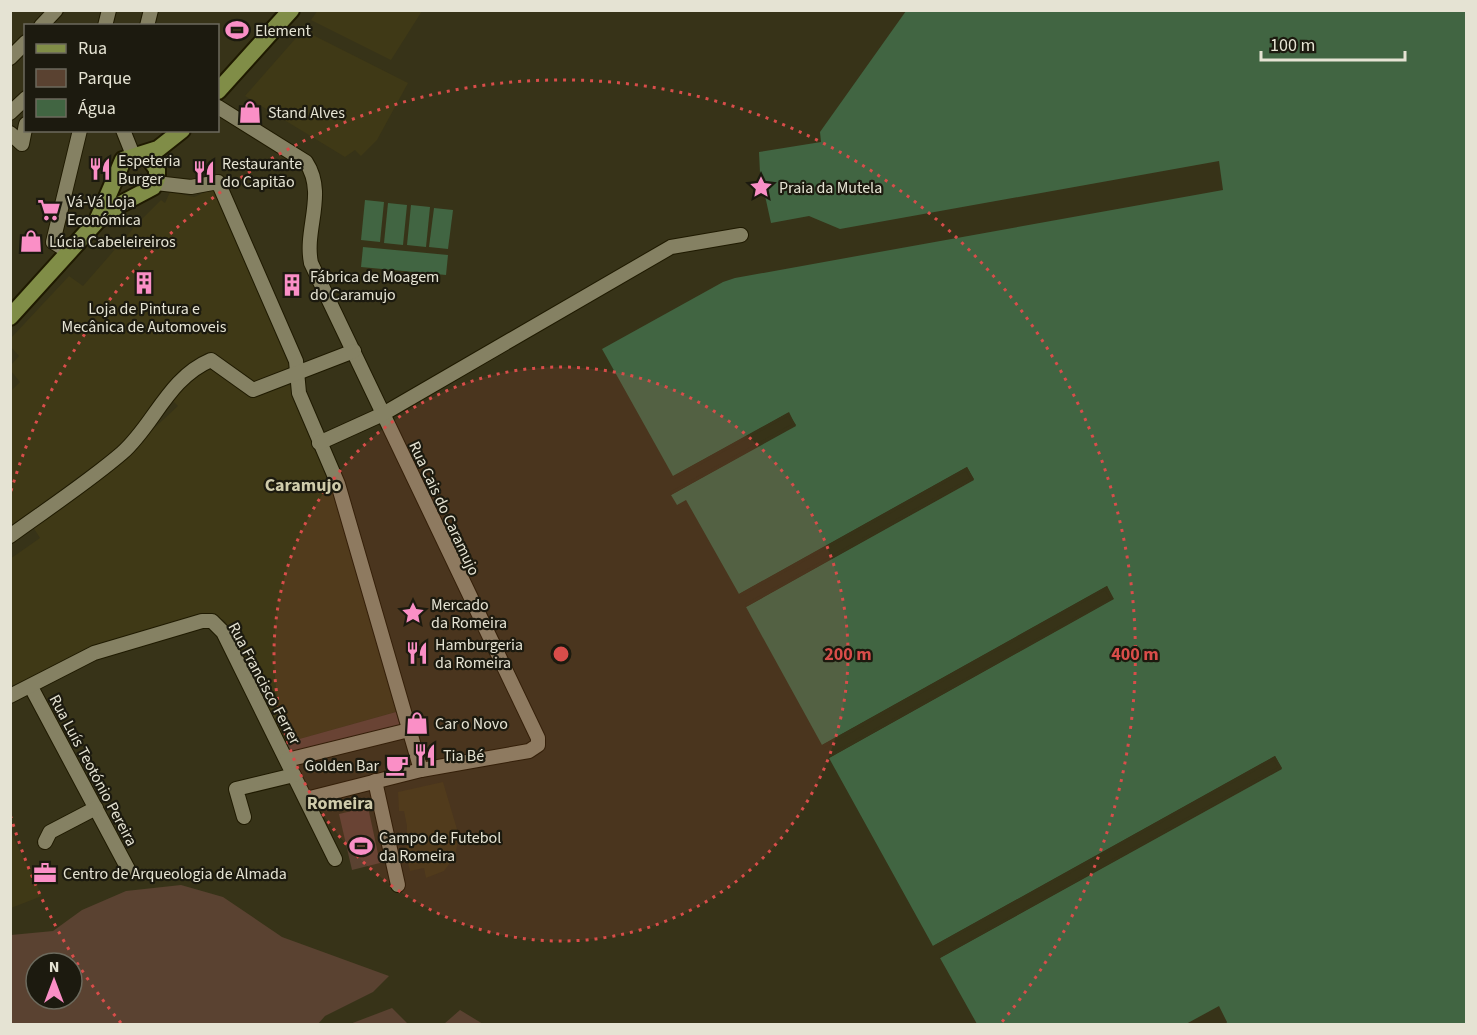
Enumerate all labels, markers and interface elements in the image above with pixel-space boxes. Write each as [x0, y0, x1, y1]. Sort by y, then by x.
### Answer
sports icon: Element [224, 17, 250, 43]
place label: Element [255, 20, 311, 42]
legend [24, 24, 219, 132]
scale bar [1261, 24, 1405, 62]
text: 100 m [1270, 33, 1315, 58]
text: Rua [78, 36, 107, 61]
text: Parque [78, 66, 131, 91]
text: Água [78, 96, 116, 121]
shop icon: Stand Alves [237, 99, 263, 125]
place label: Stand Alves [268, 102, 345, 124]
place label: Espeteria Burger [118, 150, 180, 190]
place label: Restaurante do Capitão [222, 153, 302, 193]
restaurant icon: Espeteria Burger [87, 156, 113, 182]
restaurant icon: Restaurante do Capitão [191, 159, 217, 185]
place icon: Praia da Mutela [748, 174, 774, 200]
place label: Praia da Mutela [779, 177, 882, 199]
place label: Vá-Vá Loja Económica [67, 191, 141, 231]
supermarket icon: Vá-Vá Loja Económica [36, 197, 62, 223]
shop icon: Lúcia Cabeleireiros [18, 228, 44, 254]
place label: Lúcia Cabeleireiros [49, 231, 176, 253]
place label: Fábrica de Moagem do Caramujo [310, 266, 439, 306]
building icon: Loja de Pintura e Mecânica de Automoveis [131, 270, 157, 296]
building icon: Fábrica de Moagem do Caramujo [279, 272, 305, 298]
place label: Loja de Pintura e Mecânica de Automoveis [62, 298, 227, 338]
street label: Rua Cais do Caramujo [403, 438, 485, 579]
district label: Caramujo [265, 473, 341, 498]
place label: Mercado da Romeira [431, 594, 507, 634]
place icon: Mercado da Romeira [400, 600, 426, 626]
street label: Rua Francisco Ferrer [223, 618, 306, 749]
place label: Hamburgeria da Romeira [435, 634, 523, 674]
restaurant icon: Hamburgeria da Romeira [404, 640, 430, 666]
text: 200 m [824, 642, 872, 667]
text: 400 m [1111, 642, 1159, 667]
centre of rings [551, 644, 571, 664]
street label: Rua Luís Teotónio Pereira [44, 691, 142, 850]
shop icon: Car o Novo [404, 710, 430, 736]
place label: Car o Novo [435, 713, 508, 735]
restaurant icon: Tia Bé [412, 742, 438, 768]
place label: Tia Bé [443, 745, 484, 767]
cafe icon: Golden Bar [384, 752, 410, 778]
place label: Golden Bar [305, 755, 379, 777]
district label: Romeira [307, 791, 373, 816]
place label: Campo de Futebol da Romeira [379, 827, 501, 867]
sports icon: Campo de Futebol da Romeira [348, 833, 374, 859]
office icon: Centro de Arqueologia de Almada [32, 860, 58, 886]
place label: Centro de Arqueologia de Almada [63, 863, 287, 885]
north arrow [24, 951, 84, 1011]
text: N [49, 956, 59, 978]

